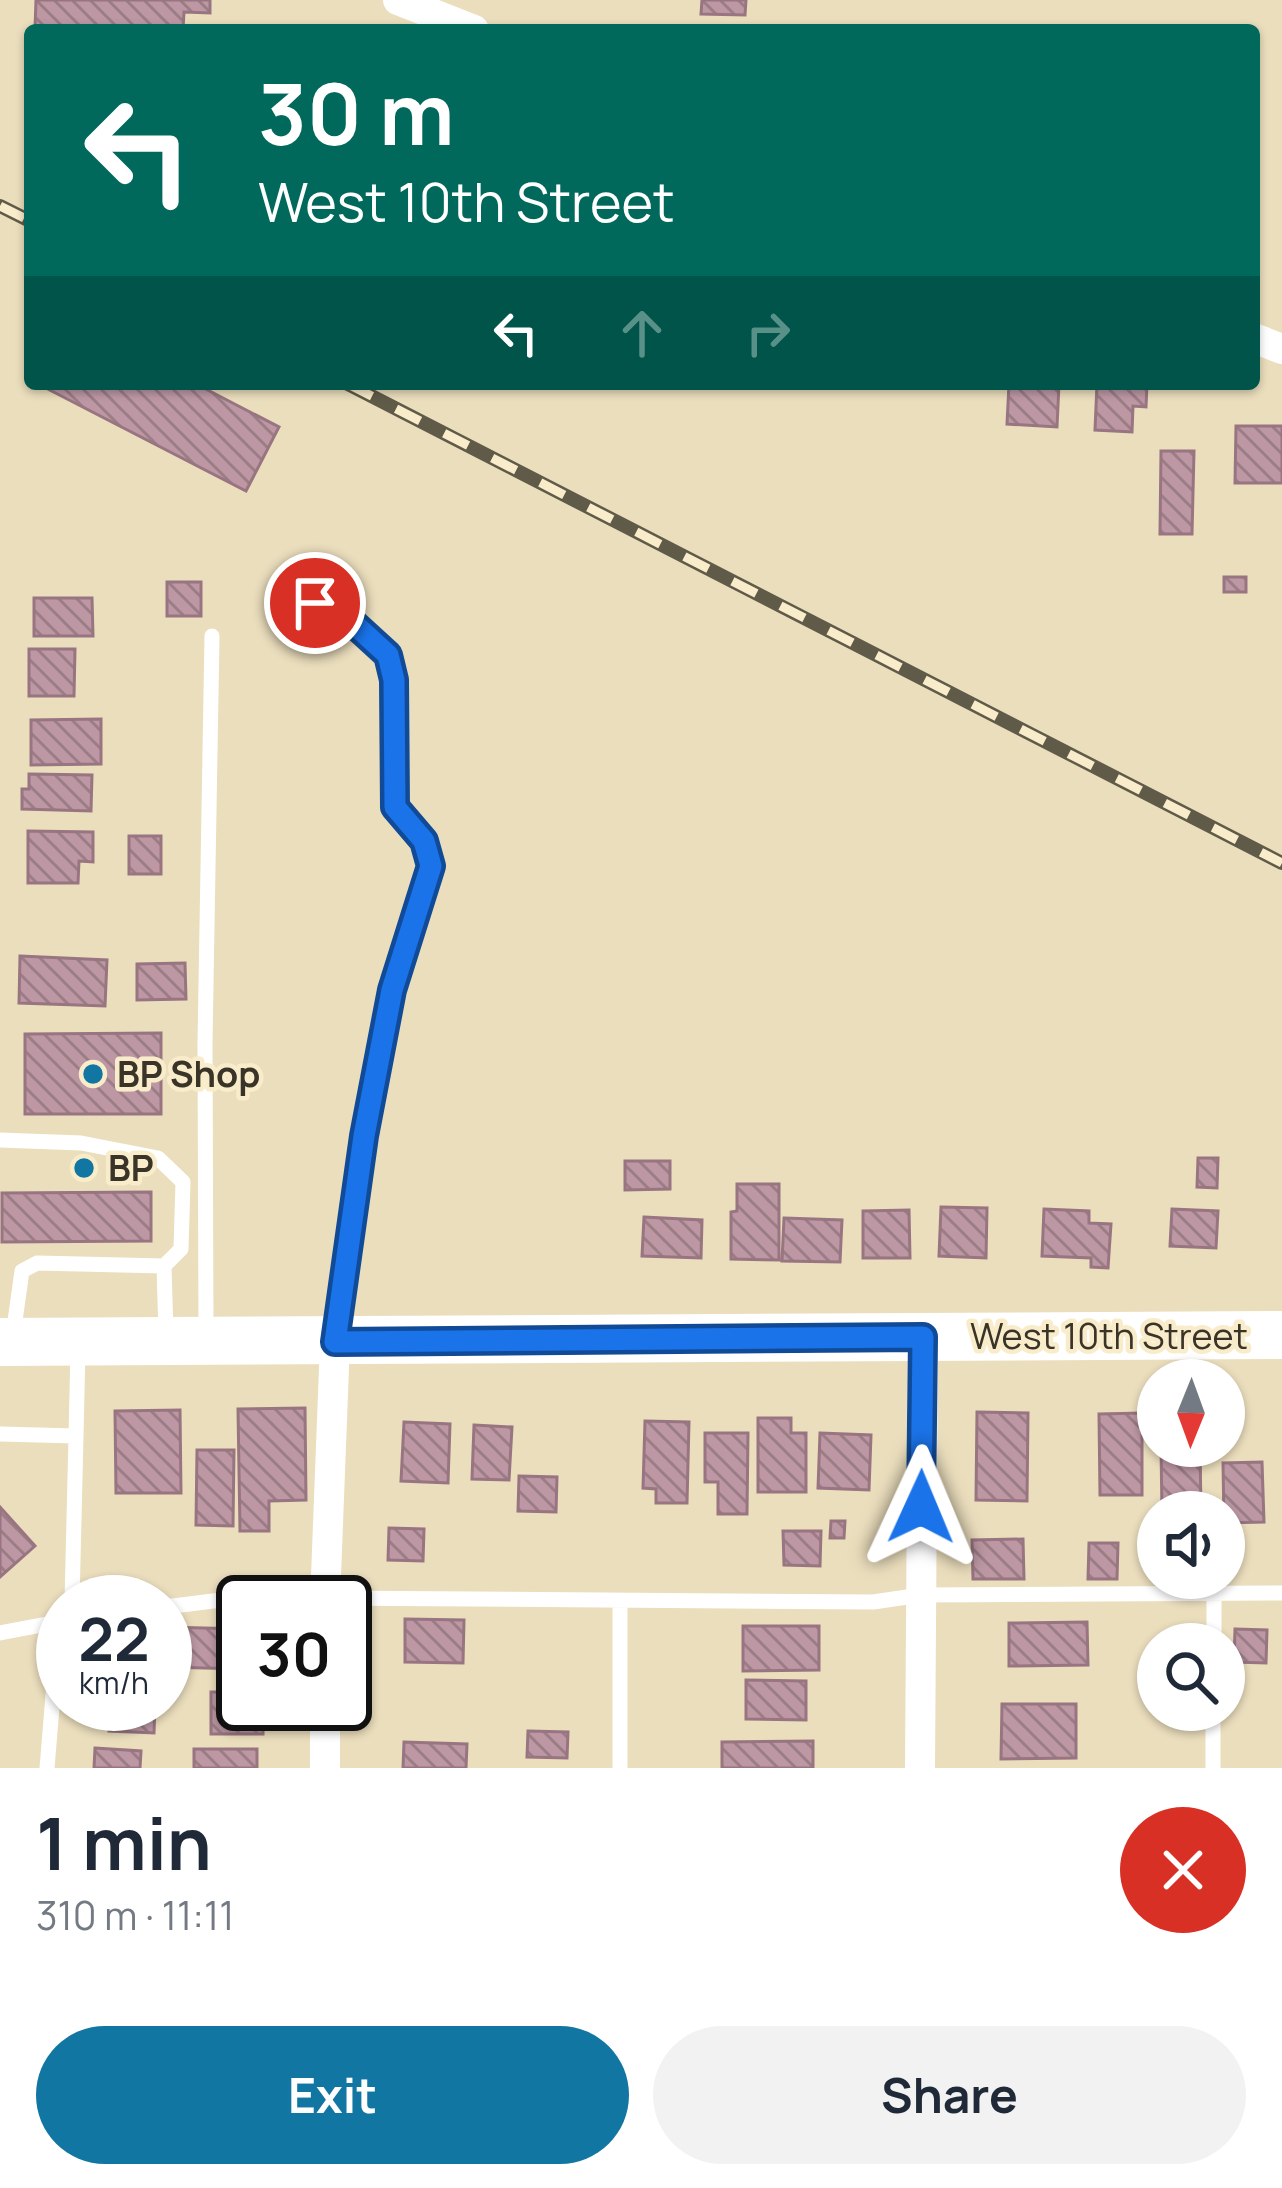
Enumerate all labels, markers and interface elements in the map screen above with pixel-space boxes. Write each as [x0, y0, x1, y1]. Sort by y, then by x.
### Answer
text: 30 m [258, 55, 454, 170]
icon: left [60, 72, 216, 228]
text: West 10th Street [258, 164, 675, 238]
icon: left [483, 300, 549, 366]
icon: ahead [609, 300, 675, 366]
icon: right [735, 300, 801, 366]
pin [264, 552, 366, 654]
icon: arrive [282, 570, 348, 636]
place label: BP Shop [117, 1049, 261, 1098]
marker: BP Shop [80, 1061, 106, 1087]
place label: BP [108, 1143, 154, 1192]
marker: BP [71, 1155, 97, 1181]
street label: West 10th Street [970, 1311, 1248, 1360]
north arrow [1137, 1359, 1245, 1467]
map controls [1137, 1359, 1245, 1731]
position arrow [858, 1444, 984, 1570]
button: sound [1137, 1491, 1245, 1599]
speed limit sign: 30 [216, 1575, 372, 1731]
text: 22 [78, 1597, 150, 1679]
button: search [1137, 1623, 1245, 1731]
text: km/h [79, 1662, 149, 1703]
text: 1 min [36, 1793, 212, 1892]
button: close [1120, 1807, 1246, 1933]
text: 310 m · 11:11 [36, 1888, 234, 1942]
button: Exit [36, 2026, 629, 2164]
button: Share [653, 2026, 1246, 2164]

